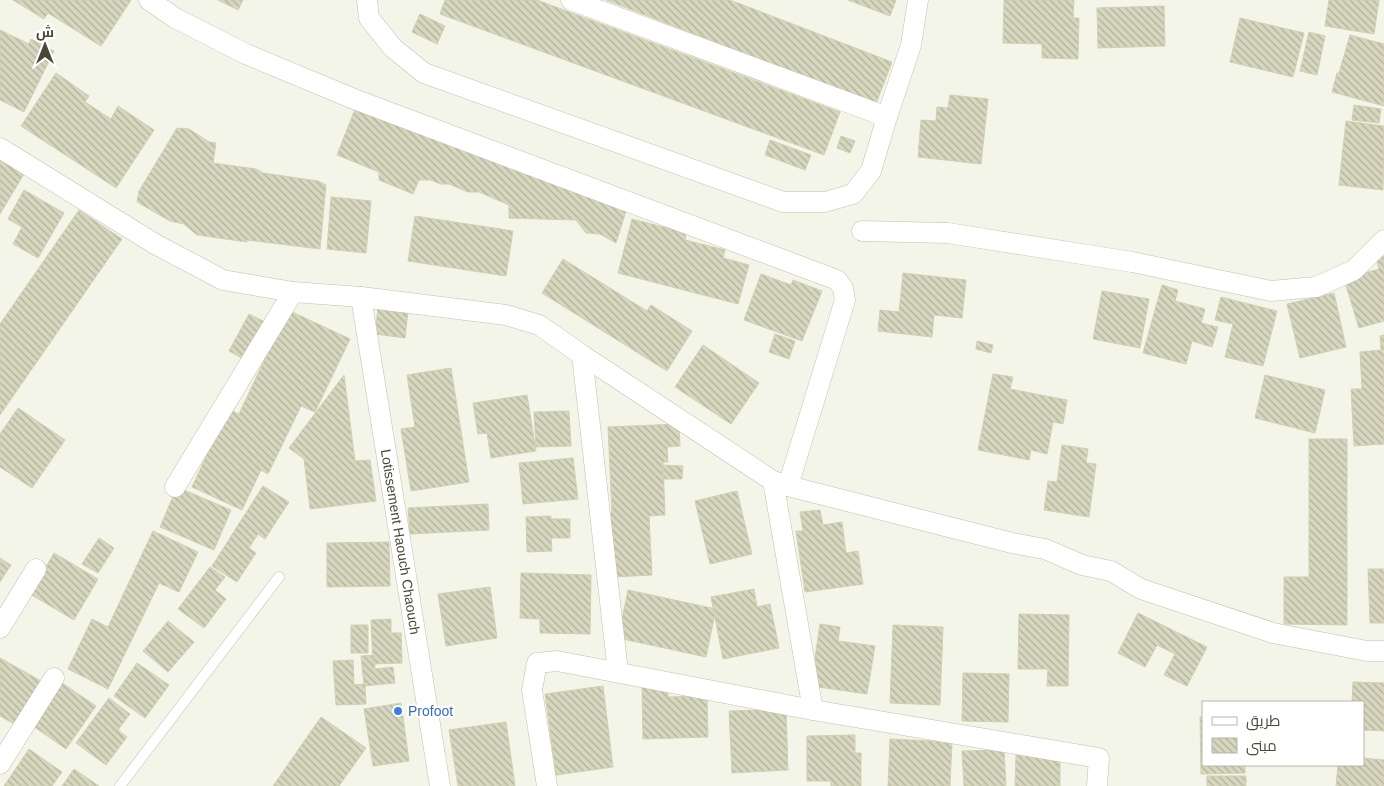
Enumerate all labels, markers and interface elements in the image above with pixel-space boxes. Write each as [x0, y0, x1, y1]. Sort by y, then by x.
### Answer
north arrow [20, 20, 70, 70]
text: ش [36, 24, 54, 41]
street label: Lotissement Haouch Chaouch [378, 448, 423, 636]
legend [1202, 701, 1364, 766]
place label: Profoot [408, 703, 453, 719]
marker: Profoot [392, 705, 404, 717]
text: طريق [1246, 712, 1280, 731]
text: مبنى [1246, 737, 1277, 756]

